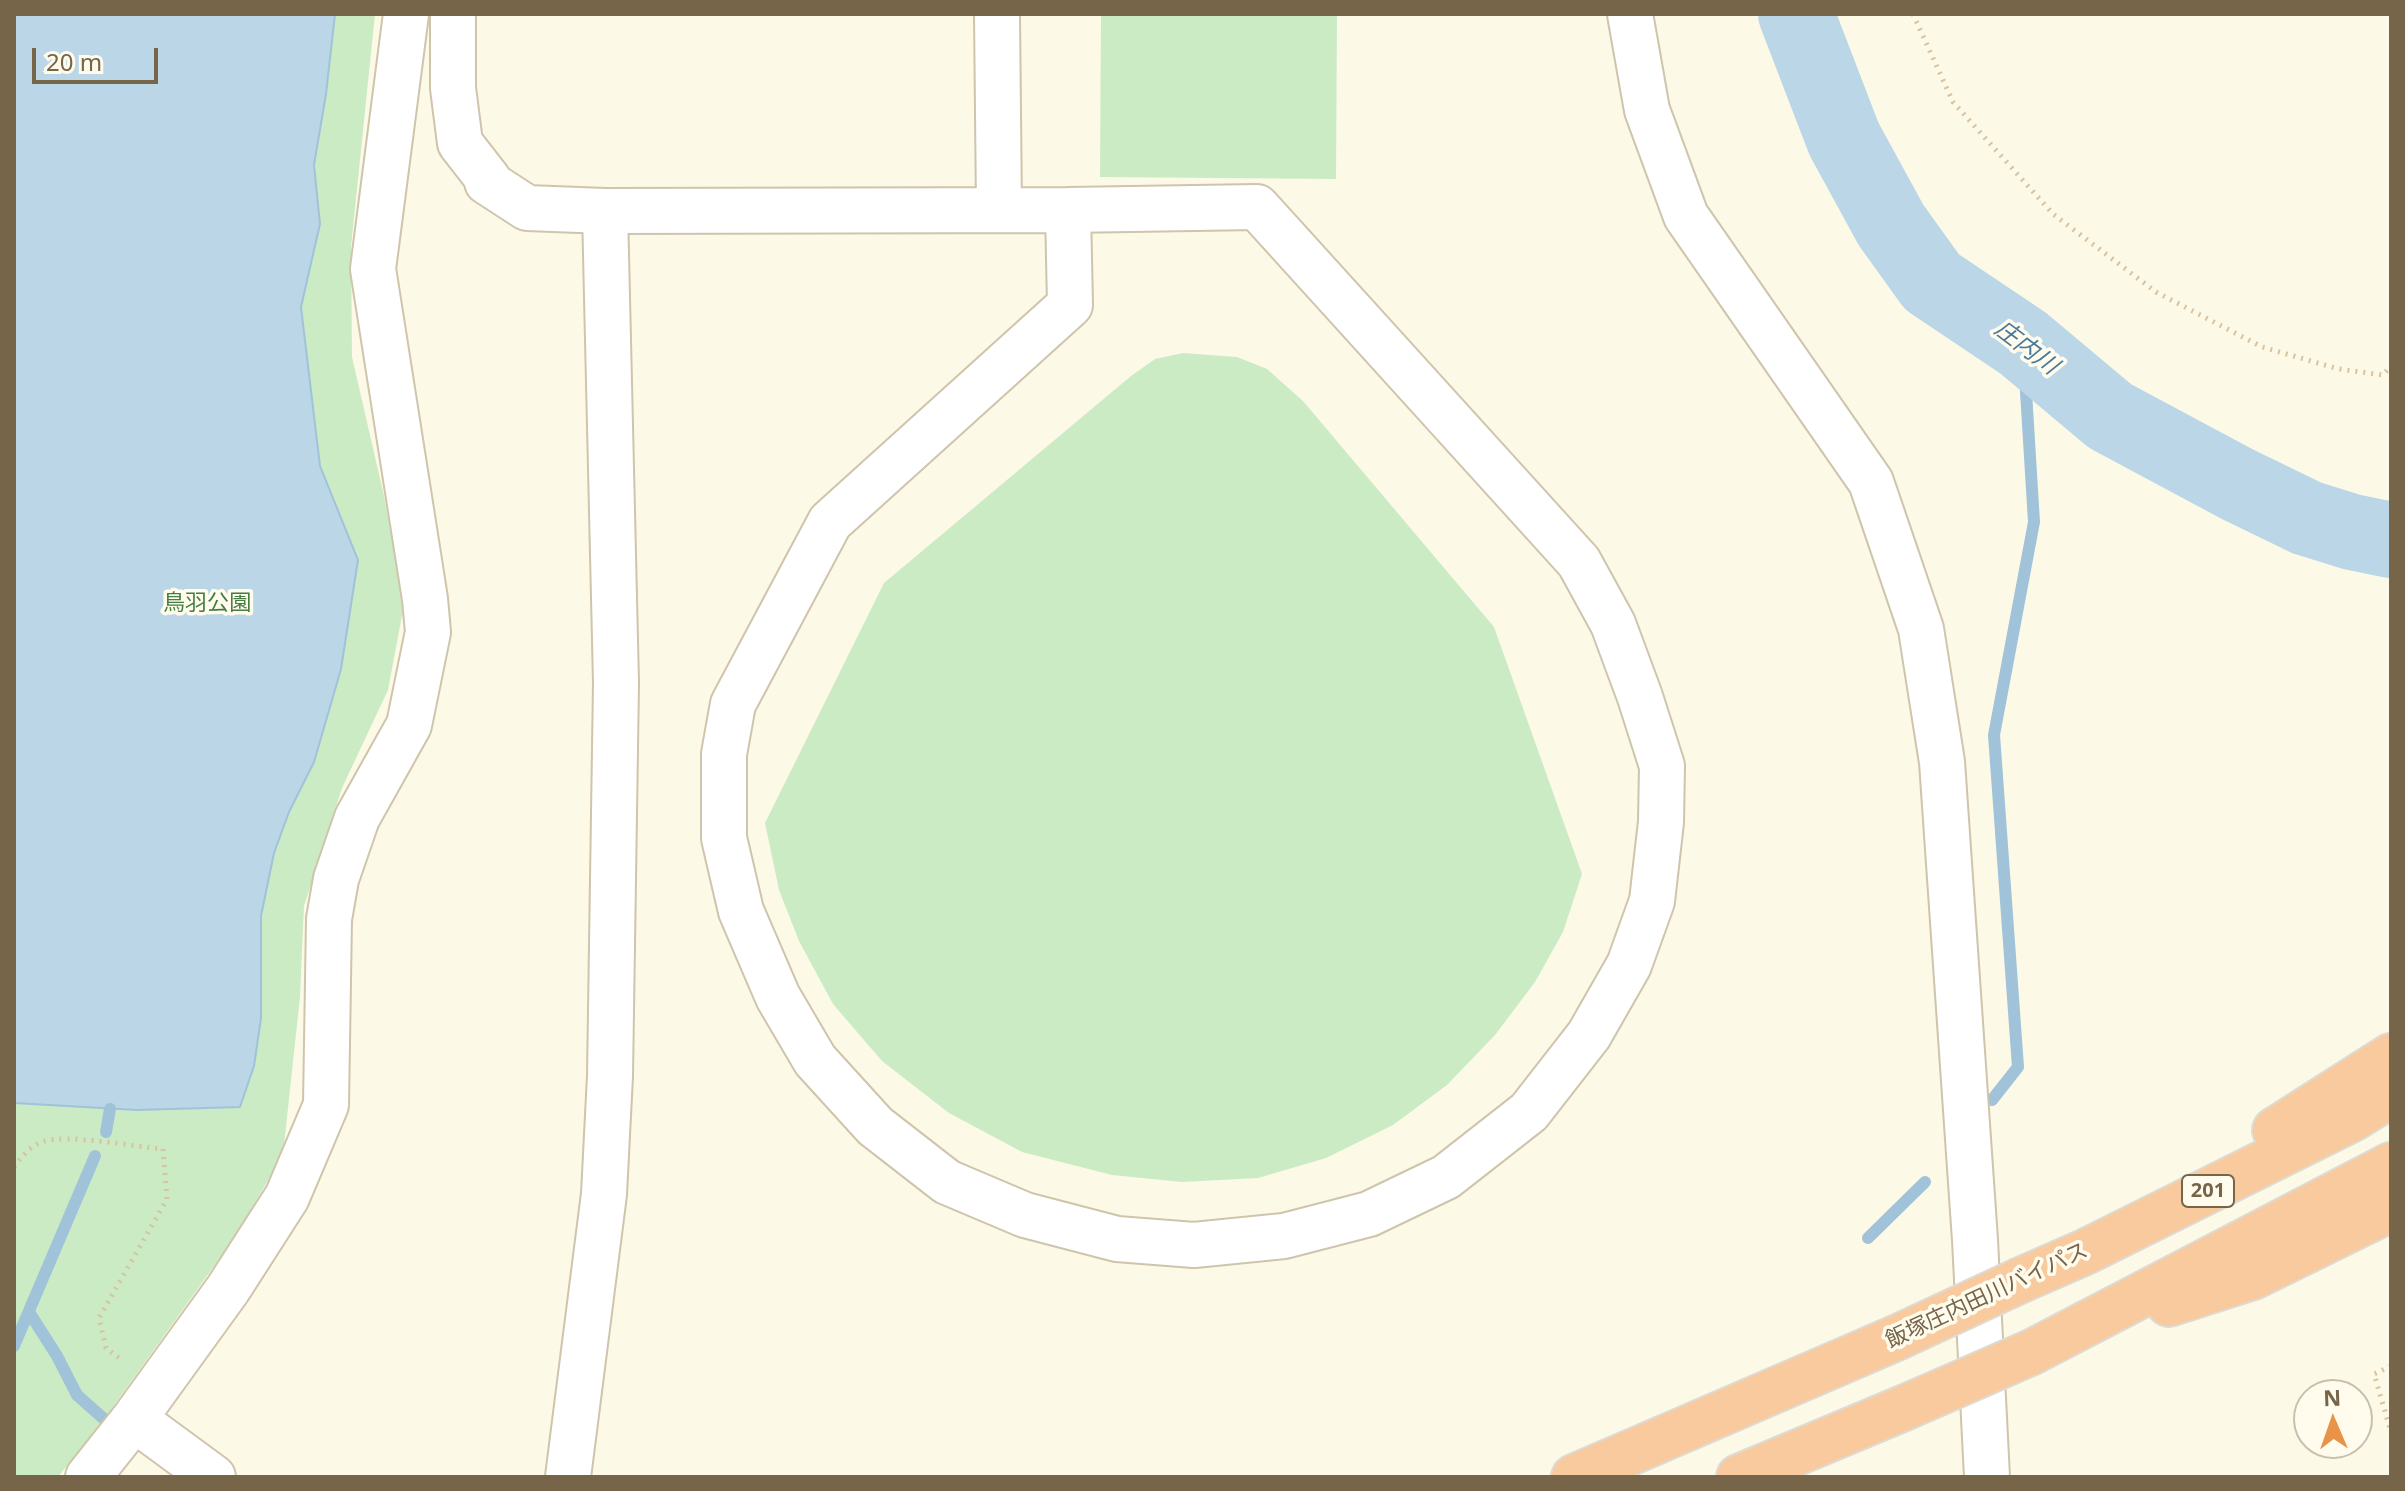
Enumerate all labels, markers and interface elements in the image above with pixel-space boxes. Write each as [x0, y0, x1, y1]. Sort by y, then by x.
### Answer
scale bar [36, 32, 162, 82]
text: 20 m [46, 45, 102, 78]
water label: 庄内川 [1989, 315, 2063, 381]
park label: 鳥羽公園 [163, 591, 251, 617]
road number: 201 [2182, 1175, 2234, 1207]
street label: 飯塚庄内田川バイパス [1882, 1238, 2092, 1354]
north arrow [2293, 1379, 2373, 1459]
text: N [2323, 1382, 2342, 1412]

